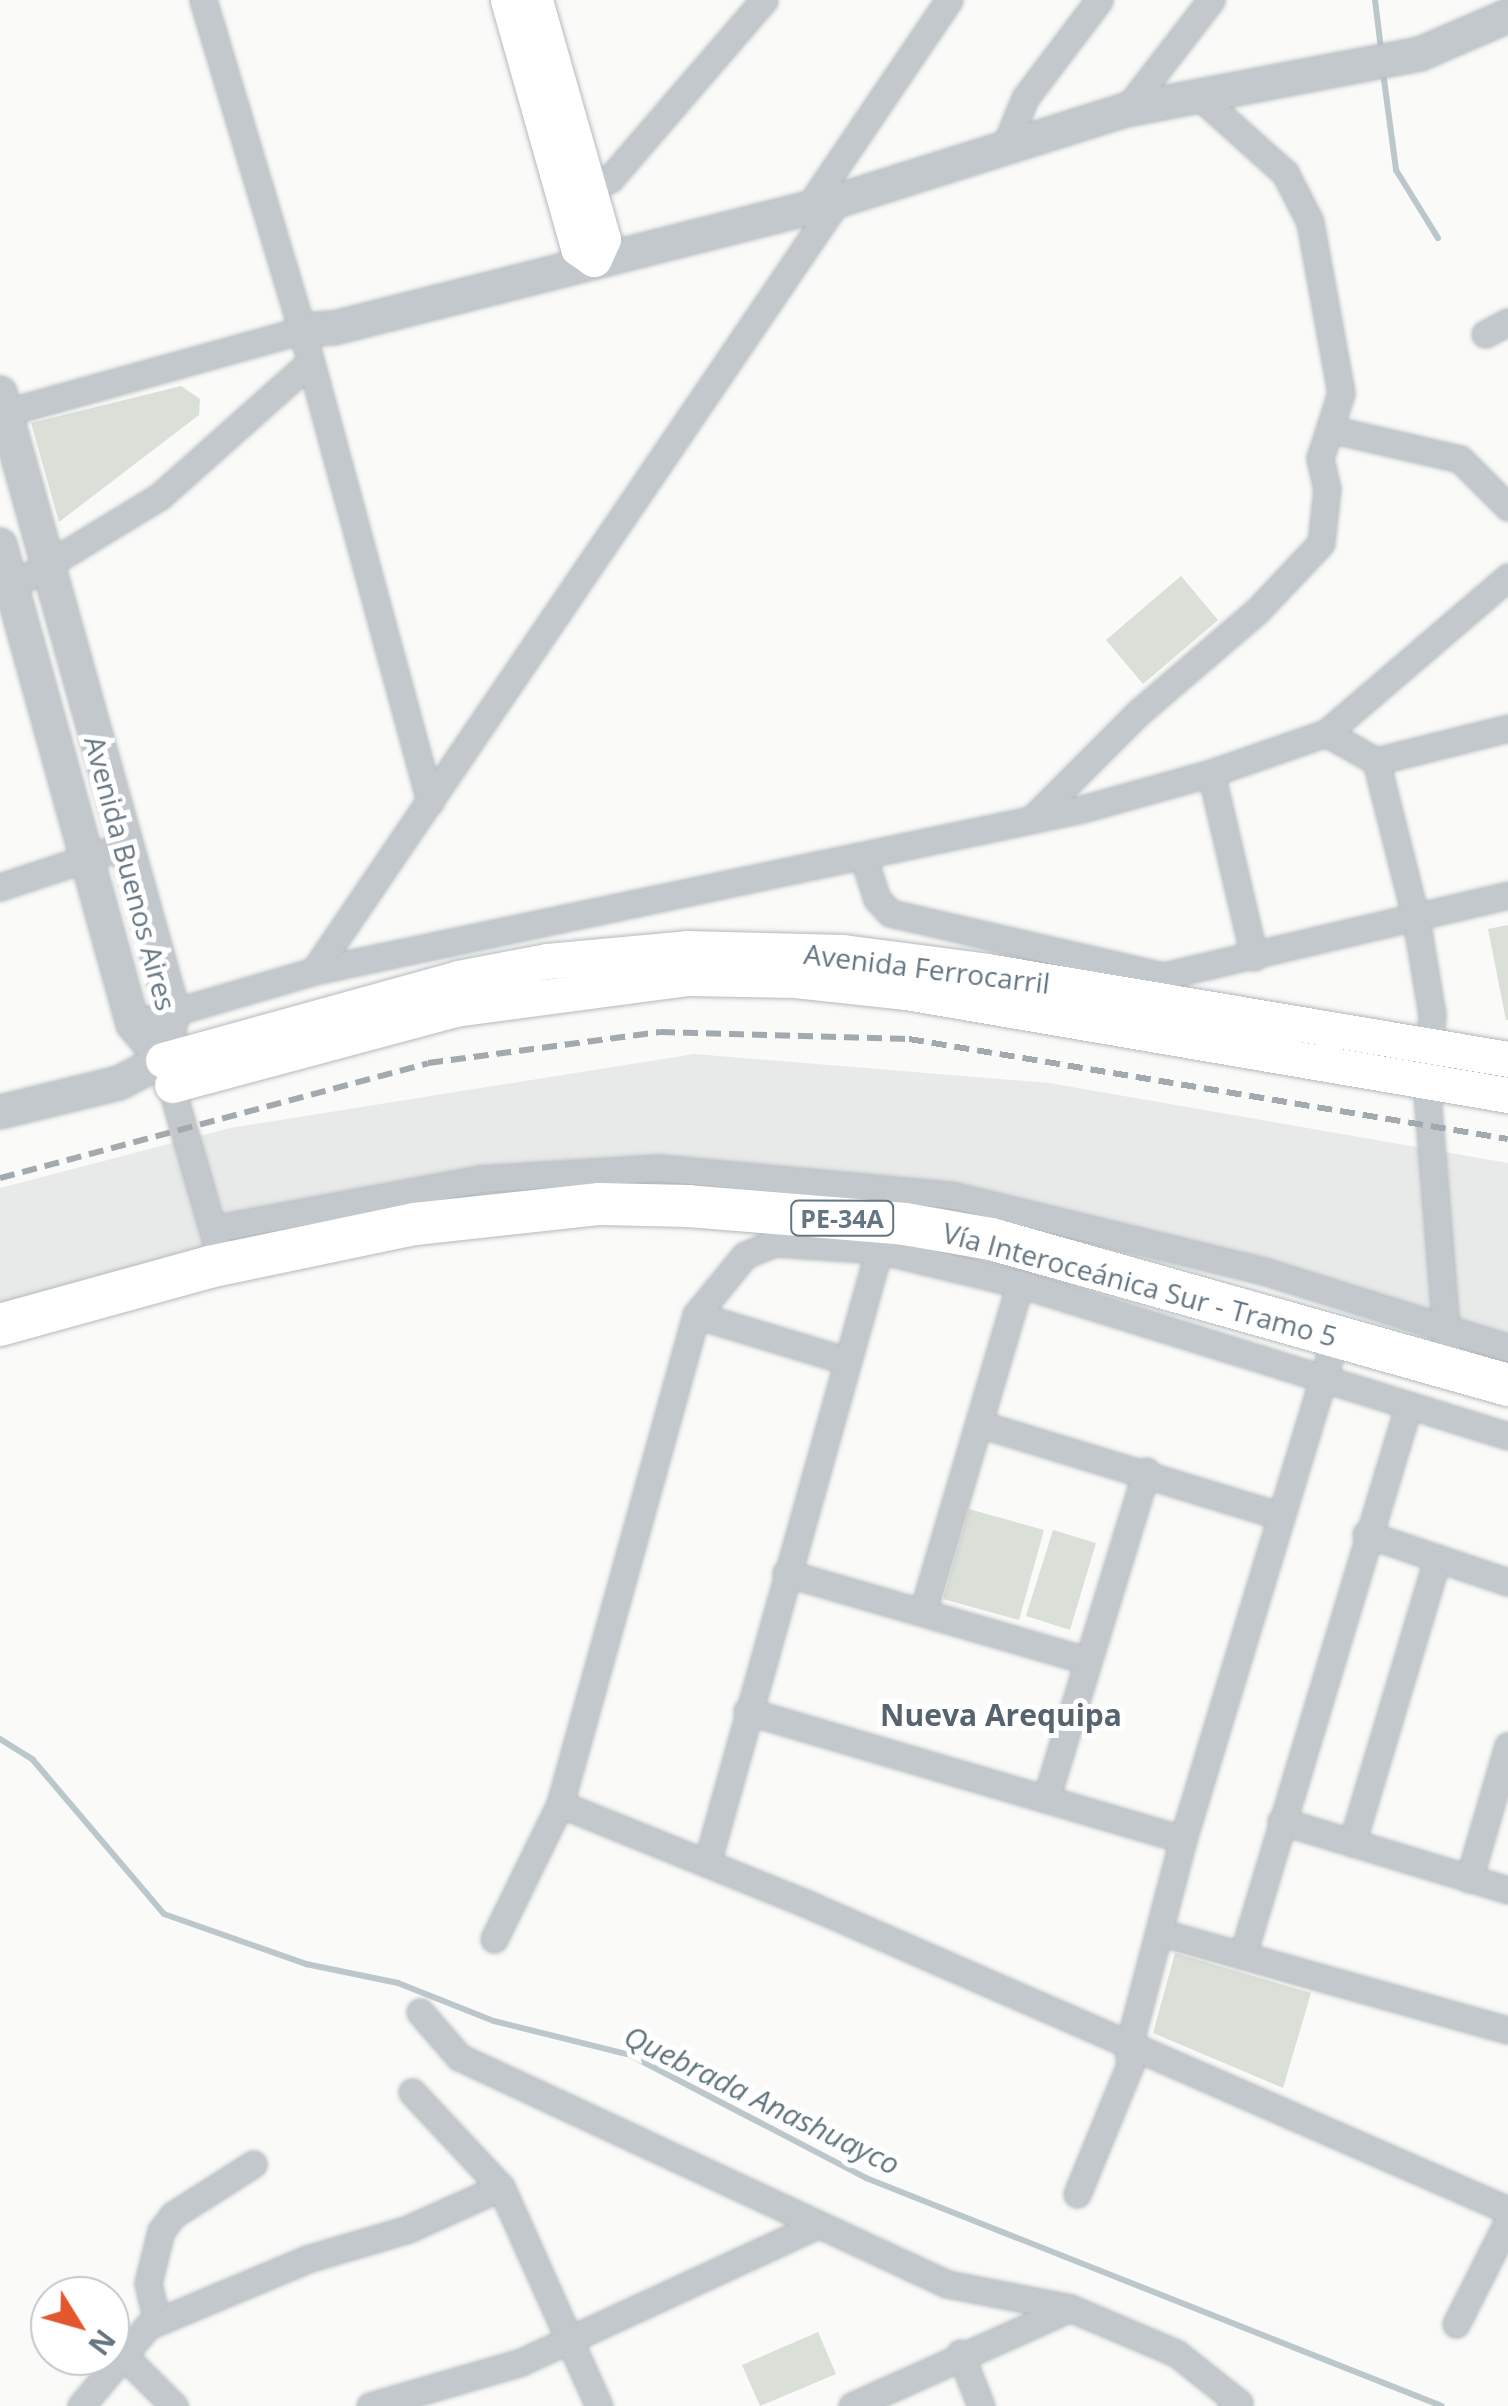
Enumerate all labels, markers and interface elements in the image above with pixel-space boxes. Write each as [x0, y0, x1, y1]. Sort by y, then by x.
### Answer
street label: Avenida Buenos Aires [78, 732, 184, 1014]
street label: Avenida Ferrocarril [802, 936, 1052, 1000]
road number: PE-34A [790, 1198, 894, 1238]
street label: Vía Interoceánica Sur - Tramo 5 [939, 1215, 1341, 1353]
district label: Nueva Arequipa [880, 1697, 1122, 1733]
water label: Quebrada Anashuayco [618, 2018, 906, 2182]
north arrow [30, 2276, 130, 2376]
text: N [80, 2322, 124, 2363]

